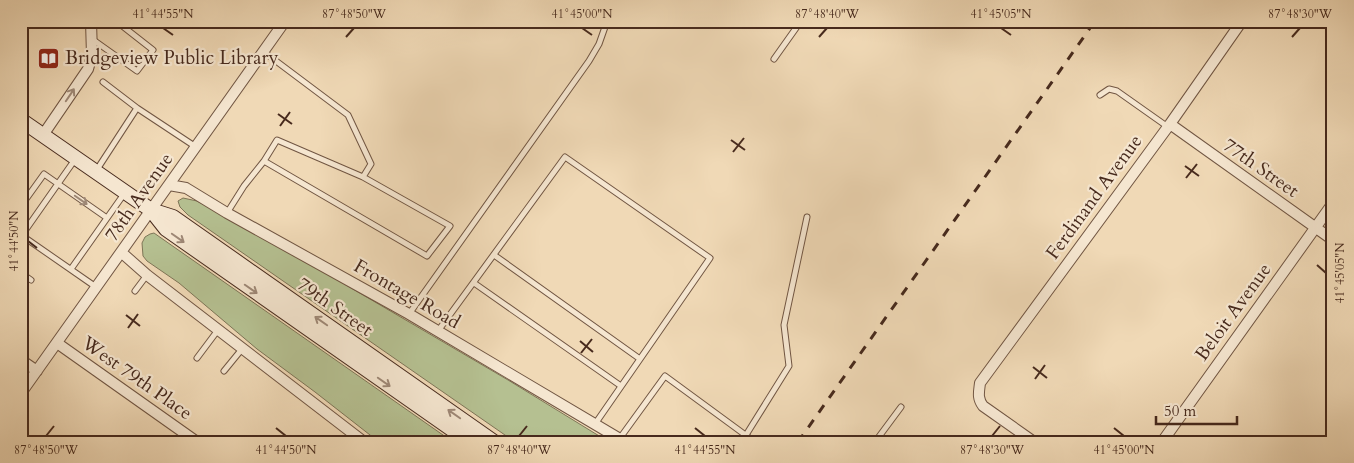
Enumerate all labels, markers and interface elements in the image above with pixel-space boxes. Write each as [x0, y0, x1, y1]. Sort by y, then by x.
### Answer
text: 41°44'55"N [133, 6, 194, 22]
text: 87°48'50"W [322, 6, 387, 22]
text: 41°45'00"N [552, 6, 613, 22]
text: 87°48'40"W [795, 6, 860, 22]
text: 41°45'05"N [971, 6, 1032, 22]
text: 87°48'30"W [1268, 6, 1333, 22]
place label: Bridgeview Public Library [65, 45, 278, 71]
library icon: Bridgeview Public Library [37, 46, 61, 70]
one-way arrow [65, 88, 75, 102]
street label: Ferdinand Avenue [1040, 129, 1148, 265]
street label: 77th Street [1218, 132, 1304, 204]
street label: 78th Avenue [99, 148, 179, 246]
one-way arrow [74, 195, 88, 205]
text: 41°44'50"N [6, 210, 22, 271]
one-way arrow [171, 233, 185, 243]
text: 41°45'05"N [1332, 242, 1348, 303]
street label: Frontage Road [349, 253, 465, 335]
street label: Beloit Avenue [1189, 258, 1277, 366]
street label: 79th Street [292, 271, 378, 343]
one-way arrow [244, 284, 258, 294]
one-way arrow [314, 316, 328, 326]
street label: West 79th Place [76, 330, 198, 426]
one-way arrow [377, 377, 391, 387]
scale bar [1156, 393, 1238, 425]
text: 50 m [1164, 401, 1196, 421]
one-way arrow [447, 409, 461, 419]
text: 87°48'50"W [14, 442, 79, 458]
text: 41°44'50"N [256, 442, 317, 458]
text: 87°48'40"W [487, 442, 552, 458]
text: 41°44'55"N [675, 442, 736, 458]
text: 87°48'30"W [960, 442, 1025, 458]
text: 41°45'00"N [1094, 442, 1155, 458]

